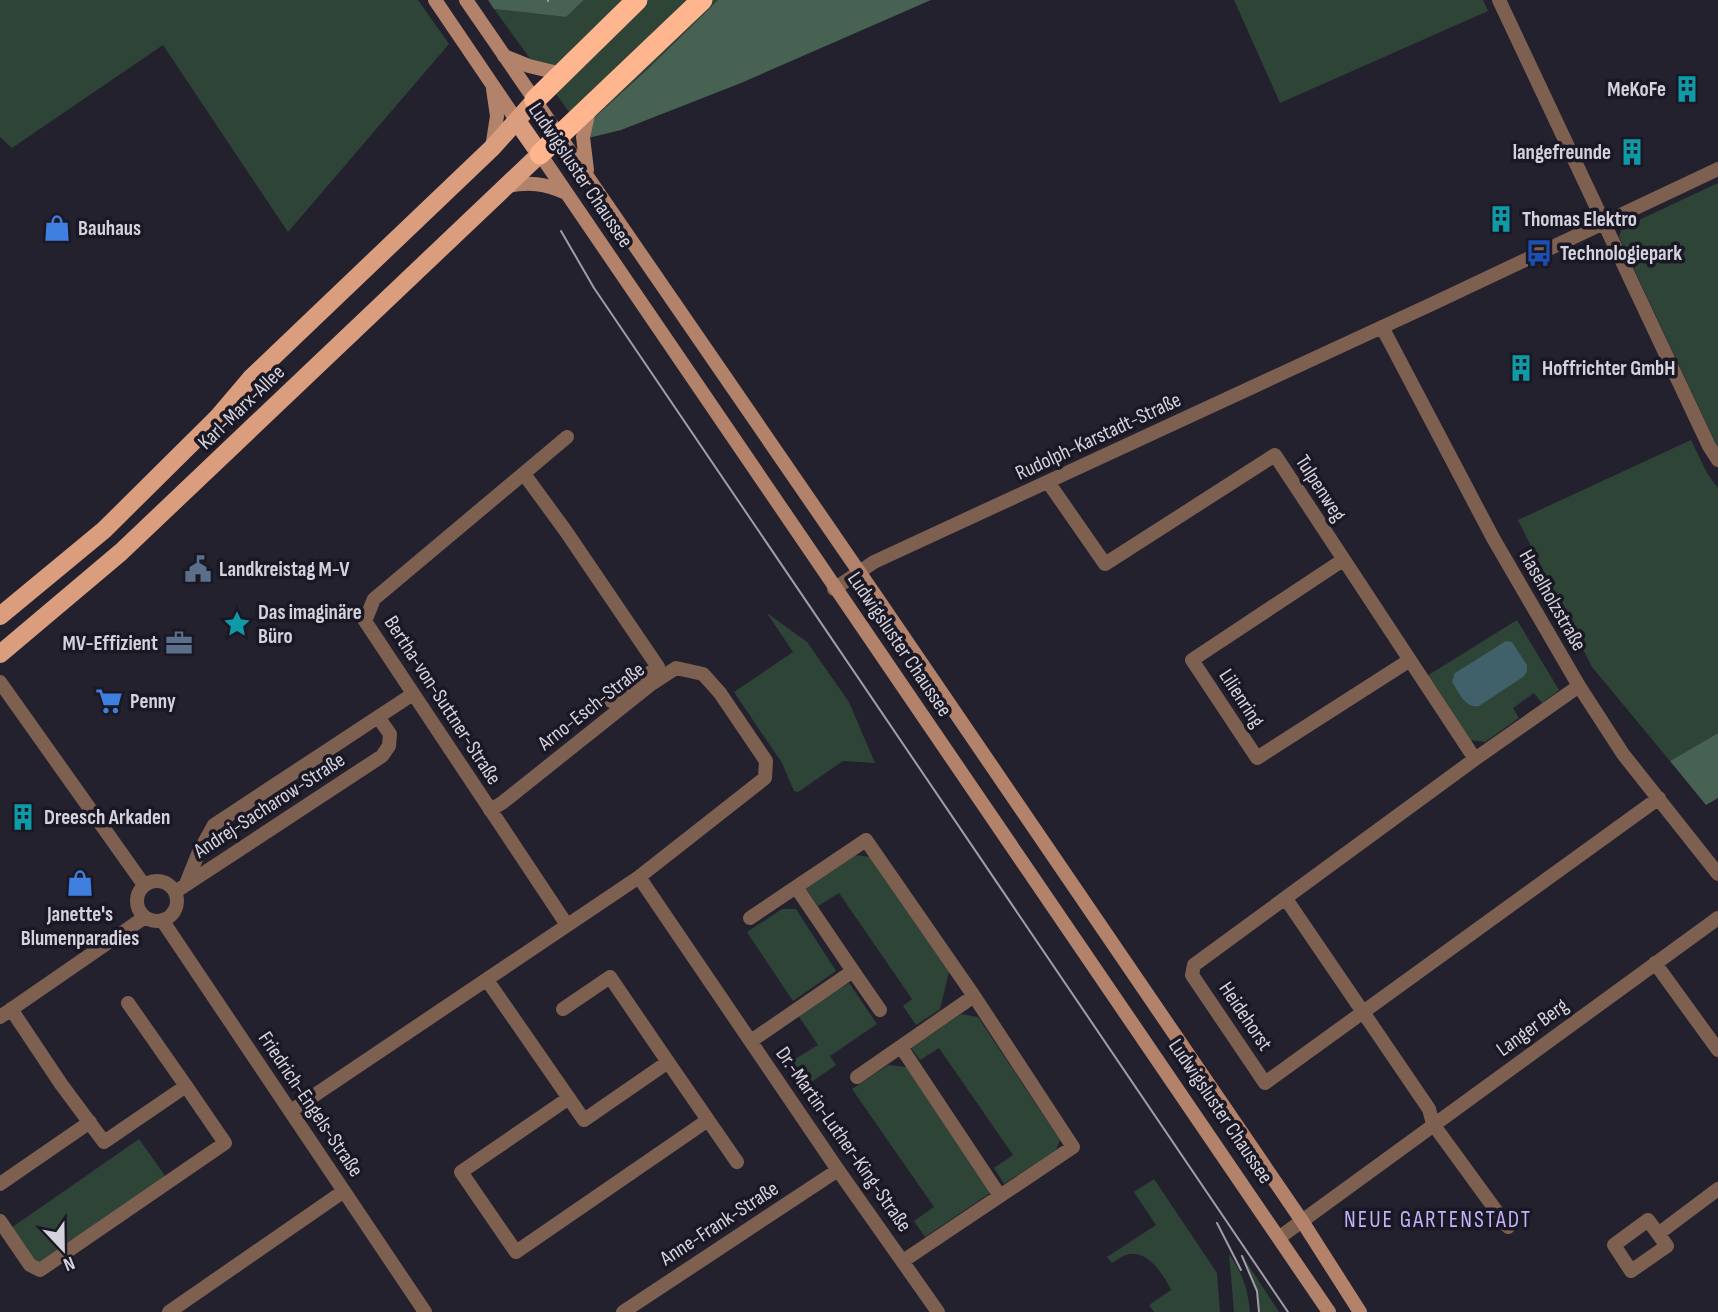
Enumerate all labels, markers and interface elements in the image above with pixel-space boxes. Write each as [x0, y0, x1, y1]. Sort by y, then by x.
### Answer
building icon: MeKoFe [1672, 74, 1702, 104]
place label: MeKoFe [1607, 77, 1666, 102]
street label: Ludwigsluster Chaussee [523, 98, 638, 252]
building icon: langefreunde [1617, 137, 1647, 167]
place label: langefreunde [1513, 140, 1611, 165]
building icon: Thomas Elektro [1486, 204, 1516, 234]
place label: Thomas Elektro [1522, 207, 1637, 232]
shop icon: Bauhaus [42, 213, 72, 243]
place label: Bauhaus [78, 216, 141, 241]
bus stop icon: Technologiepark [1524, 238, 1554, 268]
place label: Technologiepark [1560, 241, 1682, 266]
building icon: Hoffrichter GmbH [1506, 353, 1536, 383]
place label: Hoffrichter GmbH [1542, 356, 1675, 381]
street label: Karl-Marx-Allee [193, 360, 290, 455]
street label: Rudolph-Karstadt-Straße [1012, 387, 1185, 486]
street label: Tulpenweg [1290, 450, 1351, 526]
street label: Haselholzstraße [1514, 545, 1592, 655]
public building icon: Landkreistag M-V [183, 554, 213, 584]
place label: Landkreistag M-V [219, 557, 350, 582]
street label: Ludwigsluster Chaussee [842, 567, 957, 721]
place label: Das imaginäre Büro [258, 600, 362, 649]
place icon: Das imaginäre Büro [222, 609, 252, 639]
street label: Bertha-von-Suttner-Straße [379, 611, 506, 789]
office icon: MV-Effizient [164, 628, 194, 658]
place label: MV-Effizient [63, 631, 158, 656]
street label: Arno-Esch-Straße [532, 657, 650, 756]
street label: Lilienring [1213, 664, 1270, 732]
supermarket icon: Penny [94, 686, 124, 716]
place label: Penny [130, 689, 176, 714]
street label: Andrej-Sacharow-Straße [188, 747, 350, 864]
building icon: Dreesch Arkaden [8, 802, 38, 832]
place label: Dreesch Arkaden [44, 805, 170, 830]
shop icon: Janette's Blumenparadies [65, 868, 95, 898]
place label: Janette's Blumenparadies [21, 902, 139, 951]
street label: Heidehorst [1214, 977, 1278, 1055]
street label: Langer Berg [1492, 993, 1573, 1062]
street label: Friedrich-Engels-Straße [253, 1027, 368, 1182]
street label: Ludwigsluster Chaussee [1163, 1034, 1278, 1188]
street label: Dr.-Martin-Luther-King-Straße [770, 1042, 917, 1237]
street label: Anne-Frank-Straße [655, 1176, 783, 1272]
district label: NEUE GARTENSTADT [1344, 1206, 1532, 1234]
north arrow [28, 1214, 98, 1284]
text: N [60, 1251, 78, 1276]

